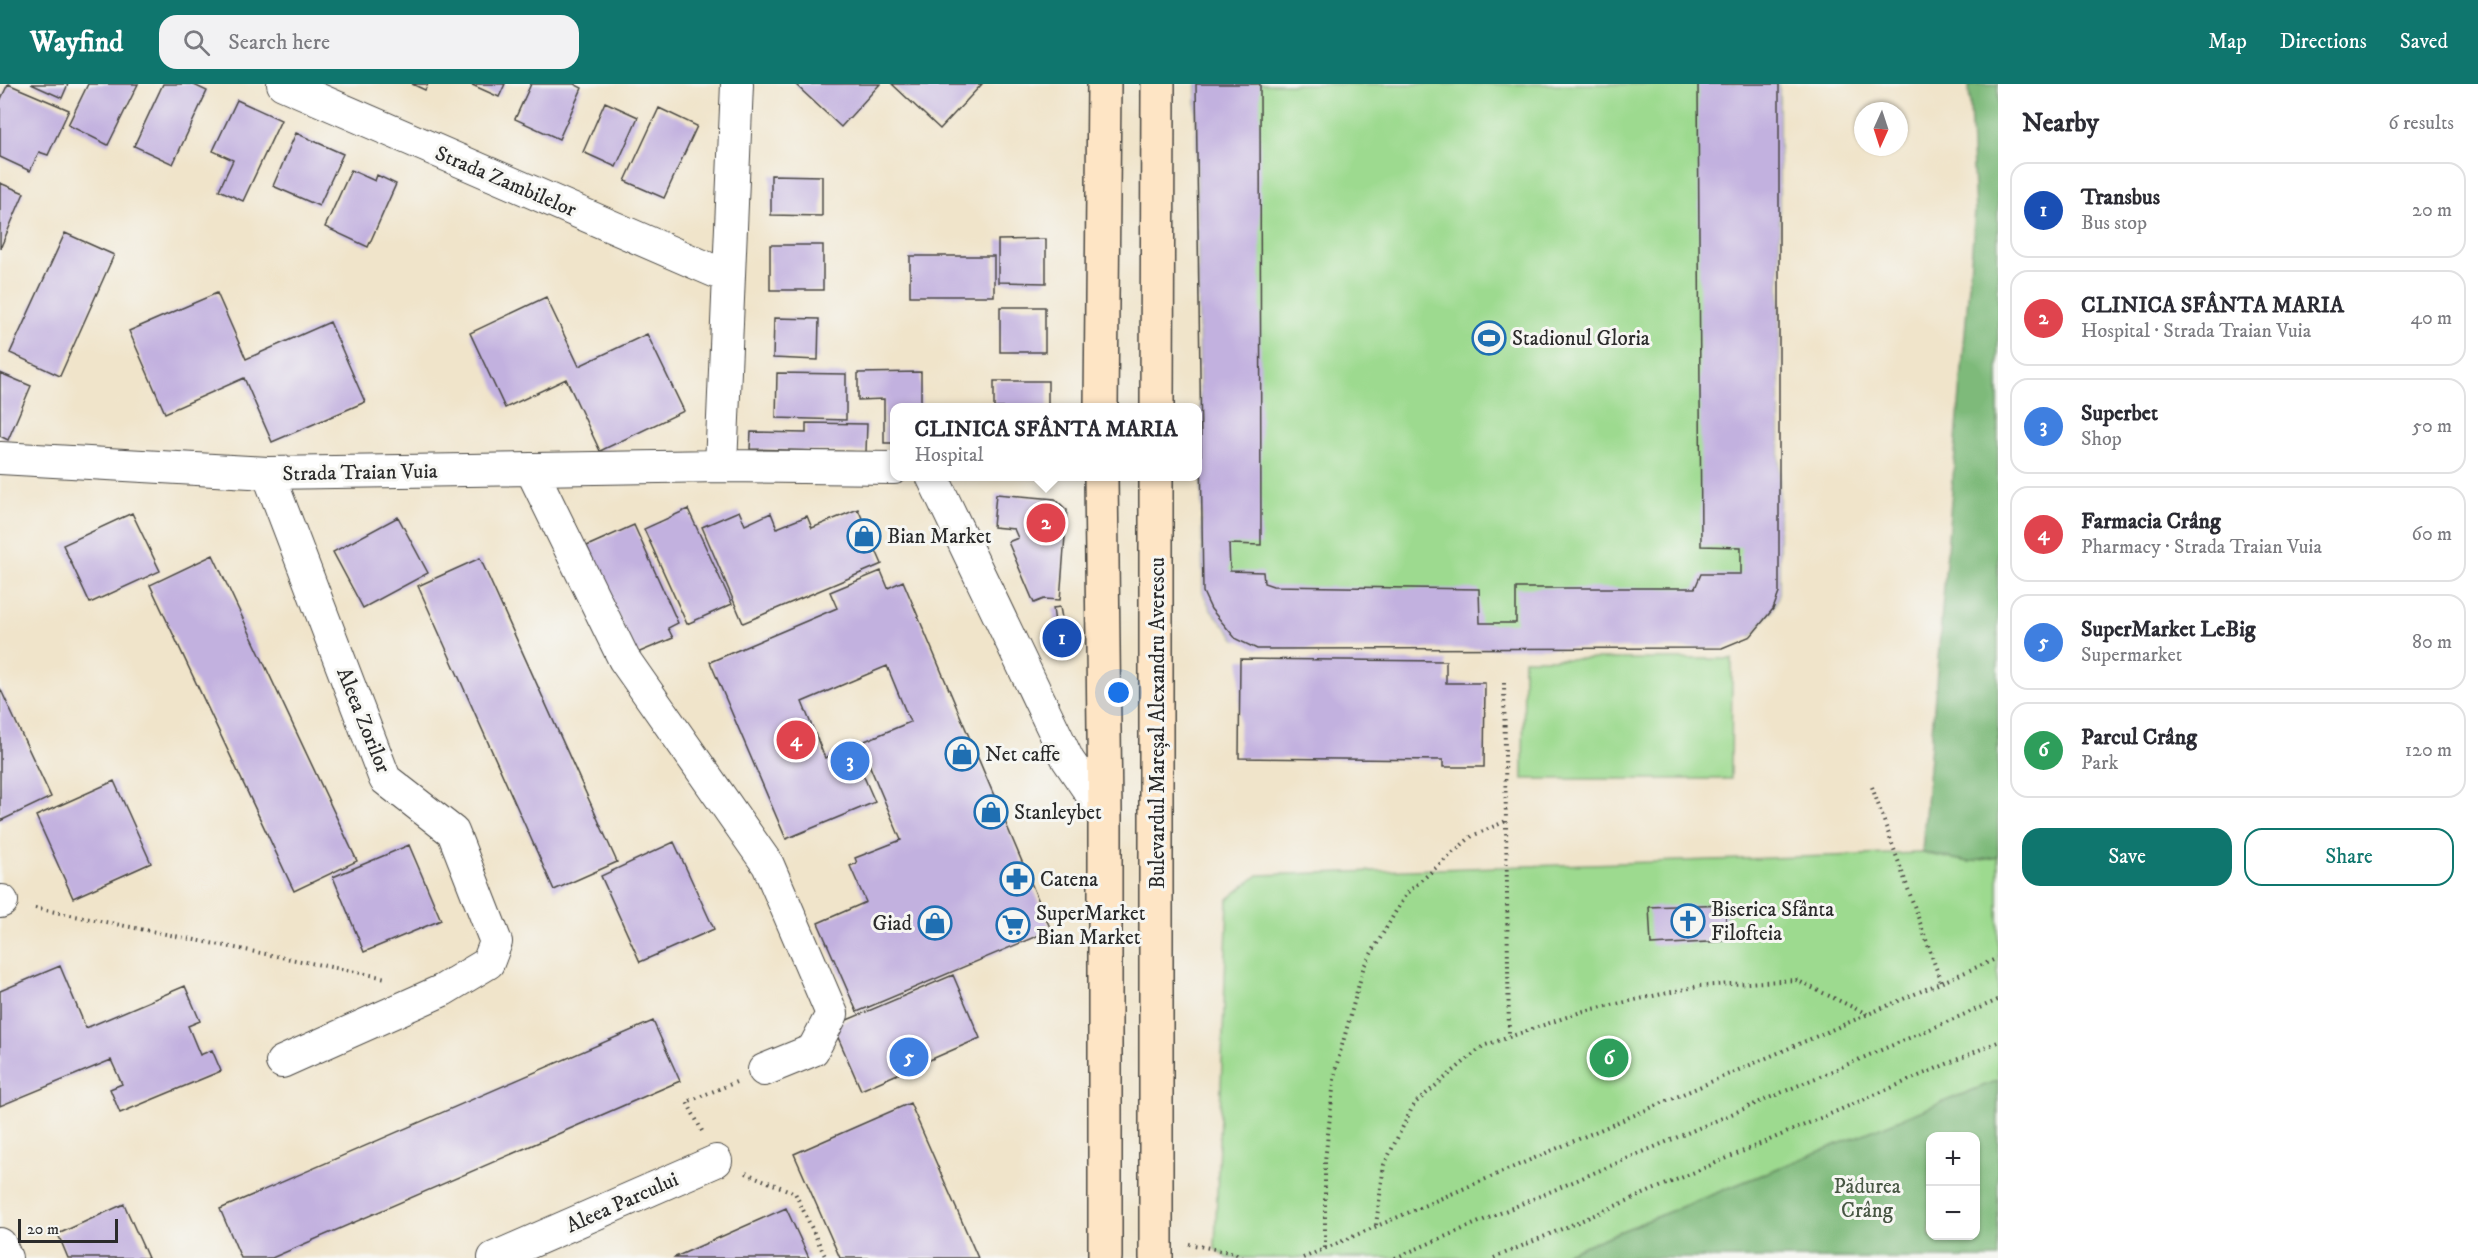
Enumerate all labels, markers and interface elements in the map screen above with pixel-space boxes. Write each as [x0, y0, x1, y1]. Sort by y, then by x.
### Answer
search box [159, 15, 579, 69]
text: Wayfind [30, 25, 123, 60]
icon: search [180, 26, 213, 59]
text: Search here [228, 29, 330, 56]
text: Map [2208, 29, 2247, 55]
text: Directions [2280, 29, 2367, 55]
text: Saved [2400, 29, 2448, 55]
north arrow [1854, 102, 1908, 156]
text: Nearby [2022, 107, 2099, 140]
text: 6 results [2388, 111, 2454, 136]
street label: Strada Zambilelor [431, 140, 580, 223]
text: Transbus [2081, 184, 2160, 211]
text: 1 [2040, 198, 2047, 223]
text: 20 m [2412, 198, 2452, 223]
text: Bus stop [2081, 211, 2147, 236]
text: CLINICA SFÂNTA MARIA [2081, 292, 2344, 319]
text: 2 [2039, 306, 2048, 331]
text: 40 m [2410, 306, 2452, 331]
text: Hospital · Strada Traian Vuia [2081, 319, 2311, 344]
sports icon: Stadionul Gloria [1471, 320, 1507, 356]
place label: Stadionul Gloria [1512, 326, 1650, 352]
text: Superbet [2081, 400, 2158, 427]
popup [890, 403, 1202, 481]
text: 3 [2040, 414, 2047, 439]
text: 50 m [2412, 414, 2452, 439]
text: CLINICA SFÂNTA MARIA [915, 416, 1177, 443]
text: Shop [2081, 427, 2122, 452]
text: Hospital [915, 443, 983, 468]
street label: Strada Traian Vuia [282, 459, 438, 487]
pin: 2 [1026, 500, 1066, 546]
text: Farmacia Crâng [2081, 508, 2221, 535]
shop icon: Bian Market [846, 518, 882, 554]
text: 4 [2038, 522, 2049, 547]
text: 60 m [2412, 522, 2452, 547]
place label: Bian Market [887, 524, 992, 550]
text: Pharmacy · Strada Traian Vuia [2081, 535, 2322, 560]
street label: Bulevardul Mareșal Alexandru Averescu [1145, 557, 1171, 889]
pin: 1 [1042, 616, 1082, 660]
text: SuperMarket LeBig [2081, 616, 2256, 643]
text: 5 [2039, 630, 2048, 655]
text: 80 m [2412, 630, 2452, 655]
text: Supermarket [2081, 643, 2182, 668]
street label: Aleea Zorilor [330, 664, 396, 777]
your location [1104, 678, 1133, 707]
pin: 4 [776, 718, 816, 762]
text: Parcul Crâng [2081, 724, 2197, 751]
shop icon: Net caffe [944, 736, 980, 772]
pin: 3 [830, 738, 870, 784]
text: 6 [2038, 738, 2049, 763]
text: 120 m [2405, 738, 2452, 763]
place label: Net caffe [985, 742, 1060, 768]
text: Park [2081, 751, 2118, 776]
shop icon: Stanleybet [973, 794, 1009, 830]
place label: Stanleybet [1014, 800, 1102, 826]
button: Save [2022, 828, 2232, 886]
button: Share [2244, 828, 2454, 886]
pharmacy icon: Catena [999, 861, 1035, 897]
place label: Catena [1040, 867, 1098, 893]
place label: Biserica Sfânta Filofteia [1711, 897, 1834, 947]
place label: SuperMarket Bian Market [1036, 901, 1146, 951]
church icon: Biserica Sfânta Filofteia [1670, 903, 1706, 939]
shop icon: Giad [917, 905, 953, 941]
supermarket icon: SuperMarket Bian Market [995, 907, 1031, 943]
place label: Giad [873, 911, 913, 937]
pin: 5 [890, 1034, 928, 1080]
pin: 6 [1590, 1036, 1628, 1080]
map controls [1926, 1132, 1980, 1240]
button: + [1926, 1132, 1980, 1186]
street label: Aleea Parcului [562, 1167, 683, 1239]
park label: Pădurea Crâng [1833, 1174, 1901, 1224]
button: − [1926, 1186, 1980, 1240]
scale bar [18, 1216, 118, 1244]
text: 20 m [27, 1219, 59, 1239]

